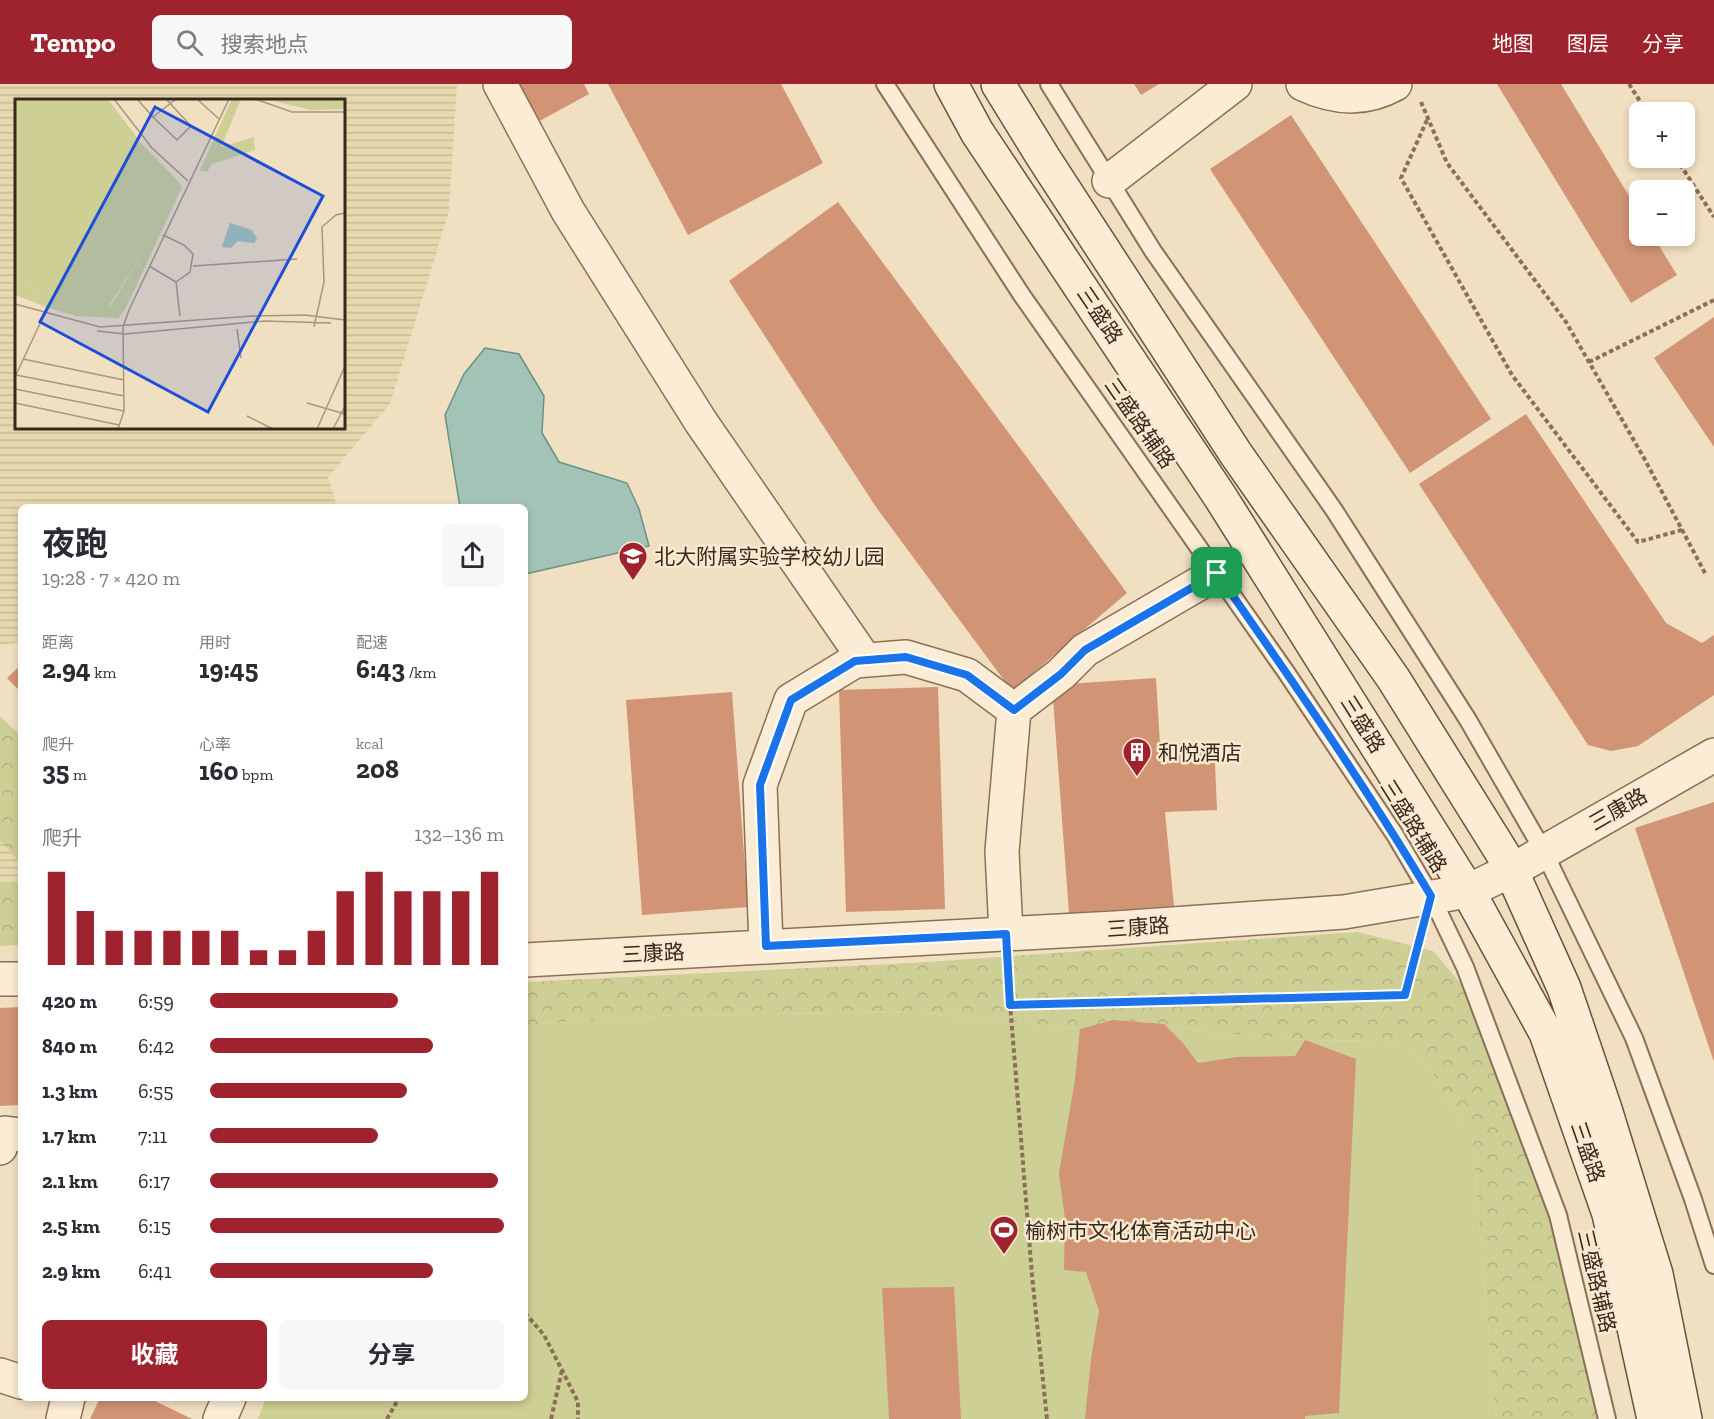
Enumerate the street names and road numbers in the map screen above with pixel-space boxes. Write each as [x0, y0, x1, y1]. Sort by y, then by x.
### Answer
street label: 三盛路 [1072, 282, 1128, 348]
street label: 三盛路辅路 [1100, 373, 1180, 473]
street label: 三盛路 [1336, 691, 1390, 757]
street label: 三盛路辅路 [1376, 775, 1452, 877]
street label: 三康路 [1584, 782, 1652, 836]
street label: 三康路 [1106, 912, 1170, 942]
street label: 三康路 [621, 939, 685, 967]
street label: 三盛路 [1566, 1118, 1610, 1186]
street label: 三盛路辅路 [1573, 1227, 1621, 1335]

